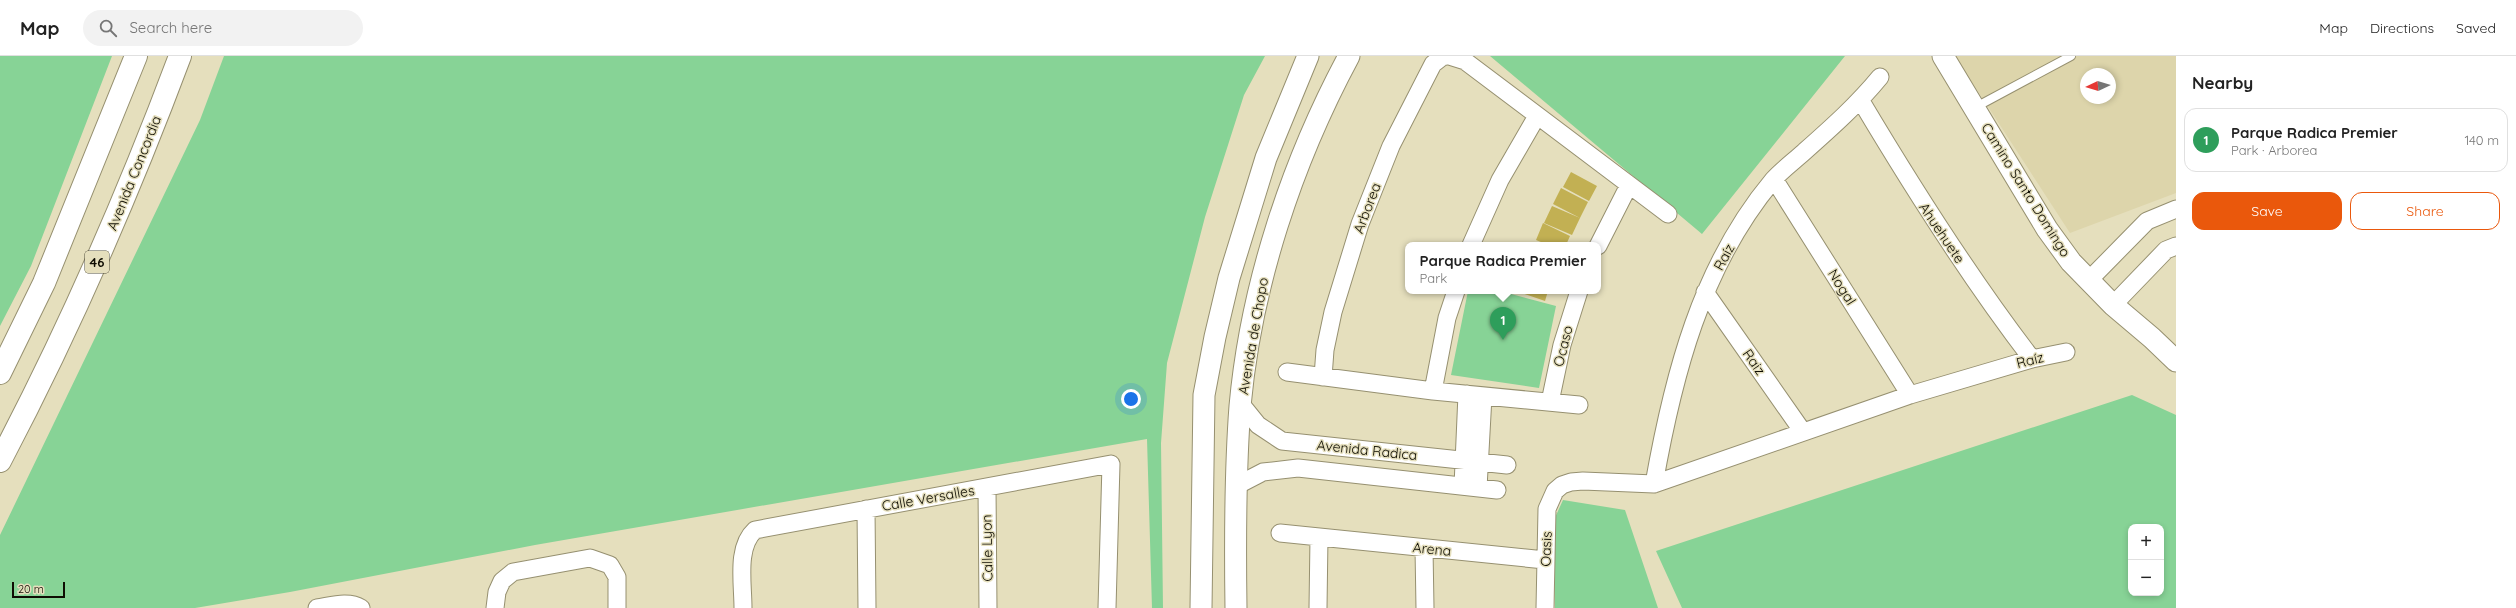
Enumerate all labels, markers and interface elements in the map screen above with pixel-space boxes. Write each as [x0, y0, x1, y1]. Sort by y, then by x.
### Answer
search box [83, 10, 363, 46]
text: Map [20, 16, 59, 40]
icon: search [97, 17, 119, 39]
text: Search here [129, 18, 212, 37]
text: Map [2319, 19, 2348, 37]
text: Directions [2370, 19, 2434, 37]
text: Saved [2456, 19, 2496, 37]
north arrow [2080, 68, 2116, 104]
text: Nearby [2192, 72, 2253, 93]
street label: Avenida Concordia [103, 113, 165, 233]
street label: Camino Santo Domingo [1977, 120, 2075, 260]
text: Parque Radica Premier [2231, 123, 2398, 142]
text: 1 [2203, 132, 2209, 148]
text: 140 m [2464, 132, 2499, 148]
text: Park · Arborea [2231, 142, 2317, 158]
street label: Arborea [1349, 180, 1385, 236]
button: Save [2192, 192, 2342, 230]
button: Share [2350, 192, 2500, 230]
street label: Ahuehuete [1915, 199, 1969, 267]
street label: Raíz [1709, 240, 1739, 273]
popup [1405, 242, 1601, 294]
road number: 46 [85, 251, 109, 273]
text: Parque Radica Premier [1420, 251, 1586, 270]
street label: Nogal [1824, 266, 1860, 308]
text: Park [1420, 270, 1447, 286]
street label: Avenida de Chopo [1234, 276, 1272, 396]
pin: 1 [1490, 307, 1516, 340]
street label: Ocaso [1549, 324, 1577, 368]
street label: Raiz [1739, 346, 1769, 379]
street label: Raíz [2014, 348, 2046, 372]
your location [1121, 389, 1141, 409]
street label: Avenida Radica [1316, 436, 1418, 464]
street label: Calle Versalles [880, 481, 976, 515]
street label: Calle Lyon [977, 514, 997, 582]
map controls [2128, 524, 2164, 596]
button: + [2128, 524, 2164, 560]
street label: Oasis [1536, 531, 1556, 567]
street label: Arena [1412, 538, 1452, 560]
button: − [2128, 560, 2164, 596]
scale bar [12, 580, 65, 599]
text: 20 m [18, 582, 44, 596]

